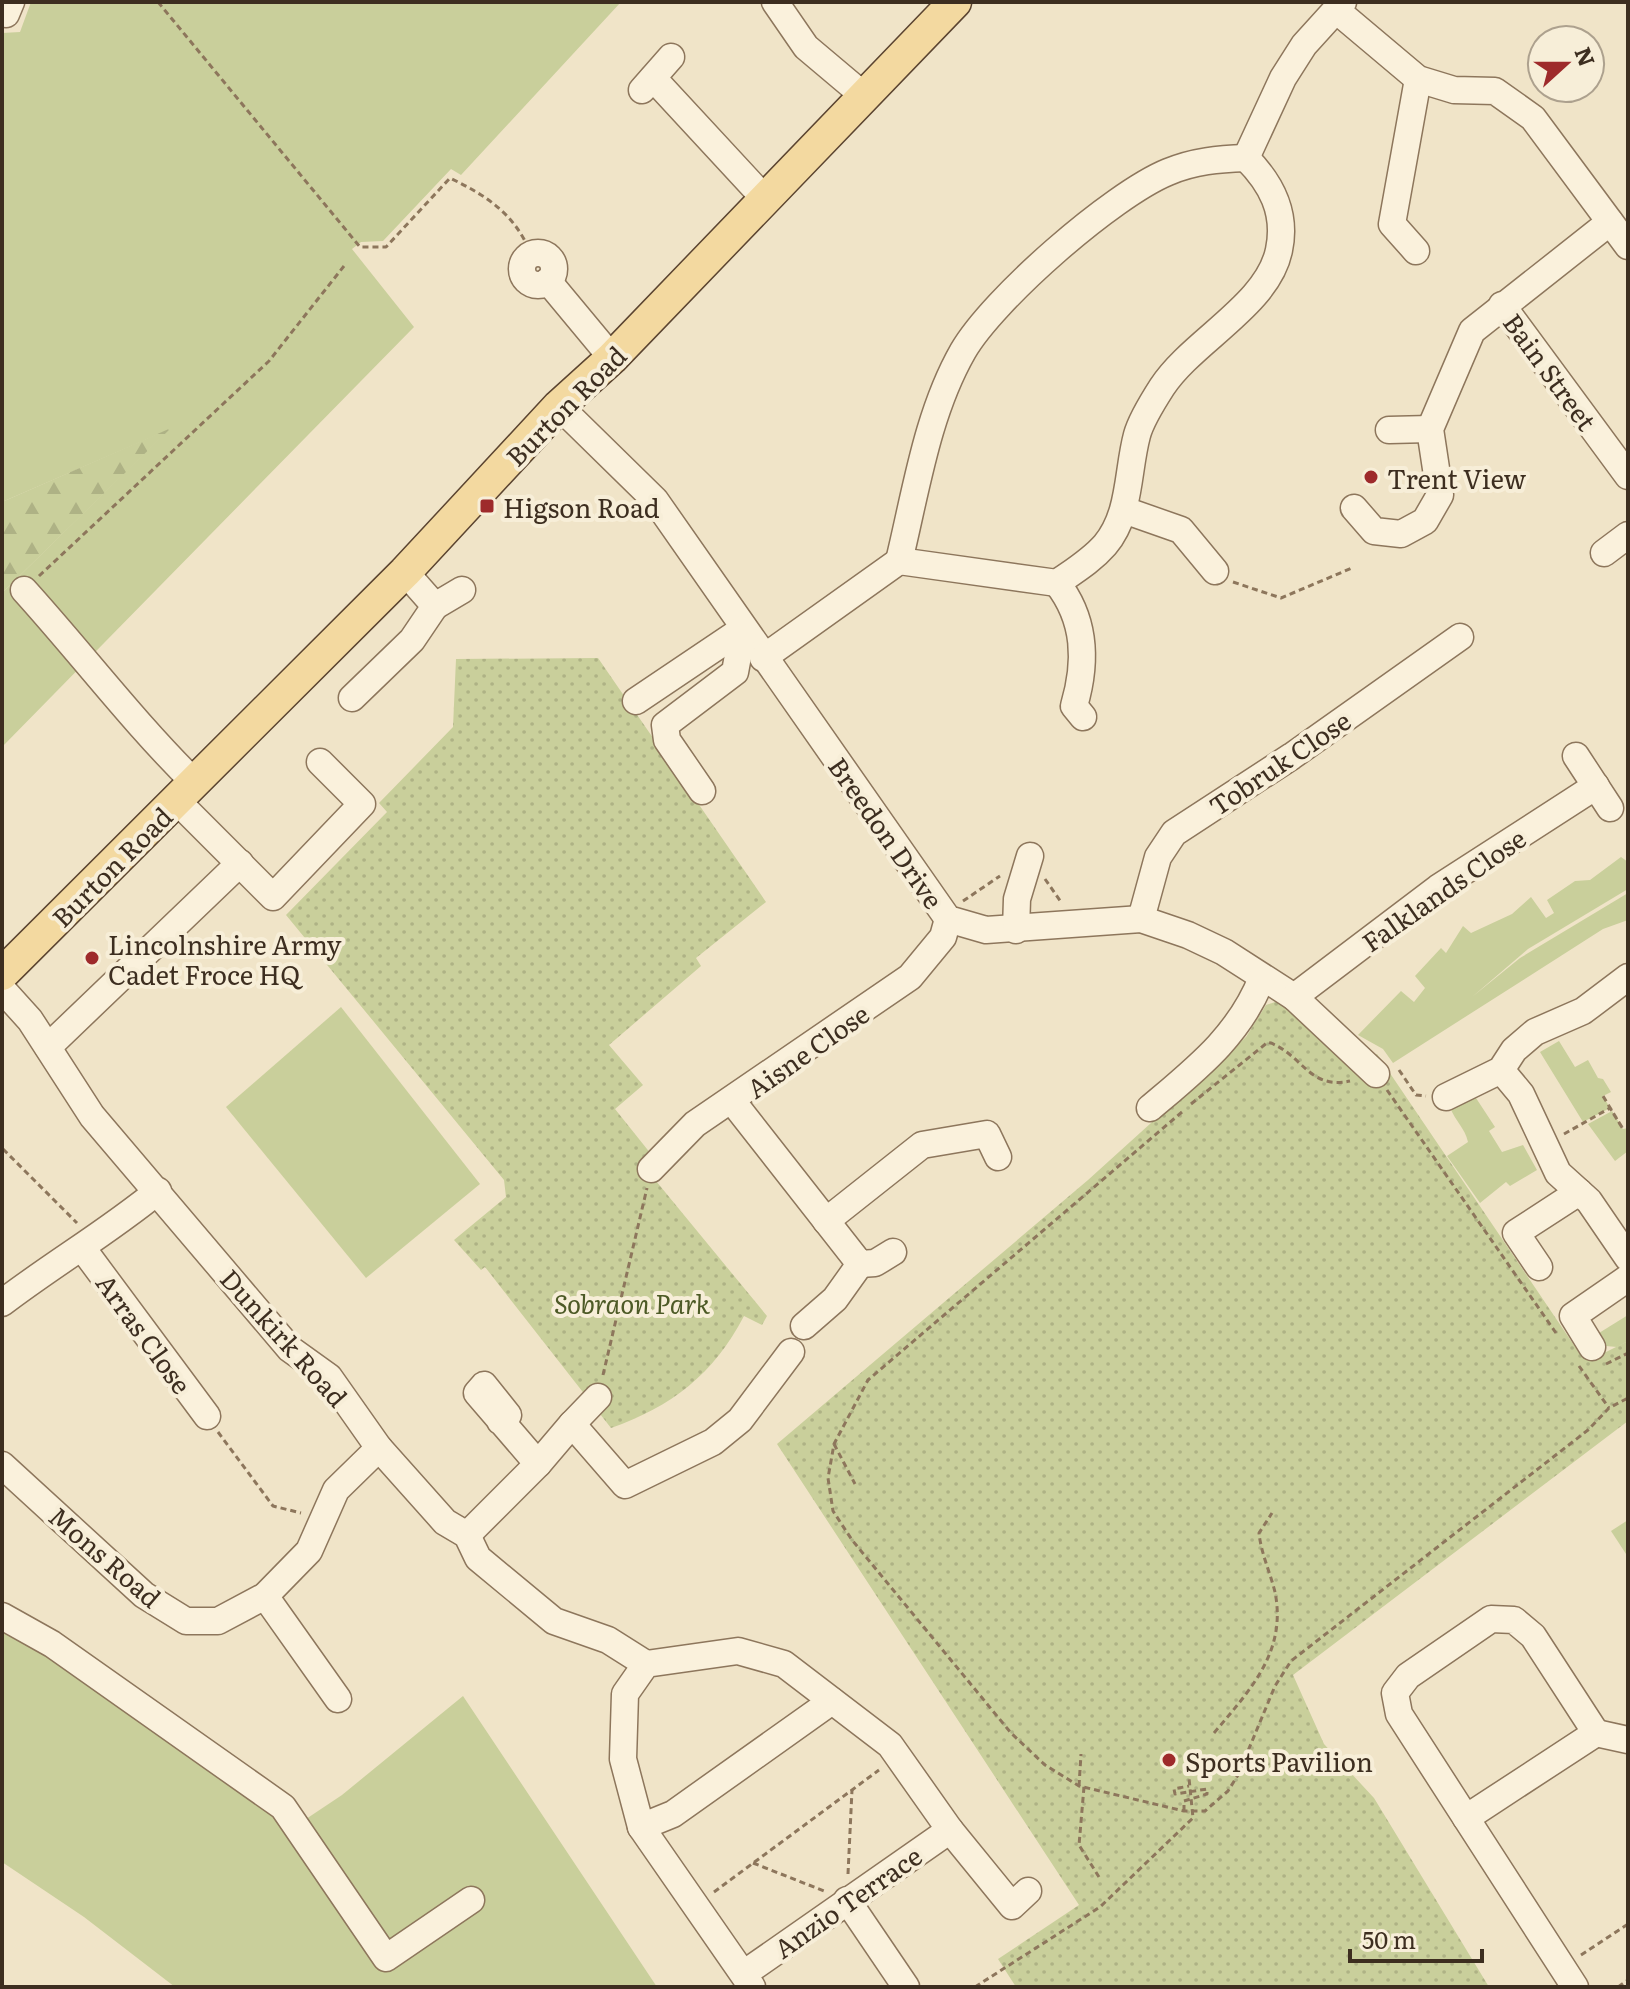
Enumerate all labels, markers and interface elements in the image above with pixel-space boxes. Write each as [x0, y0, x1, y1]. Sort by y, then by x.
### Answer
north arrow [1526, 24, 1606, 104]
text: N [1567, 42, 1605, 71]
street label: Bain Street [1495, 304, 1607, 438]
street label: Burton Road [496, 336, 634, 474]
place label: Trent View [1387, 458, 1527, 497]
marker: Trent View [1362, 468, 1380, 486]
place label: Higson Road [503, 487, 660, 526]
marker: Higson Road [478, 497, 496, 515]
street label: Tobruk Close [1200, 700, 1358, 824]
street label: Breedon Drive [820, 748, 954, 916]
street label: Burton Road [42, 797, 180, 935]
street label: Falklands Close [1353, 818, 1533, 960]
place label: Lincolnshire Army Cadet Froce HQ [108, 924, 342, 993]
marker: Lincolnshire Army Cadet Froce HQ [83, 949, 101, 967]
street label: Aisne Close [738, 993, 876, 1107]
street label: Dunkirk Road [212, 1259, 358, 1415]
street label: Arras Close [88, 1265, 202, 1401]
park label: Sobraon Park [554, 1283, 711, 1322]
street label: Mons Road [41, 1496, 171, 1616]
place label: Sports Pavilion [1185, 1741, 1373, 1780]
marker: Sports Pavilion [1160, 1751, 1178, 1769]
street label: Anzio Terrace [765, 1835, 929, 1967]
scale bar [1350, 1913, 1482, 1963]
text: 50 m [1362, 1921, 1416, 1956]

